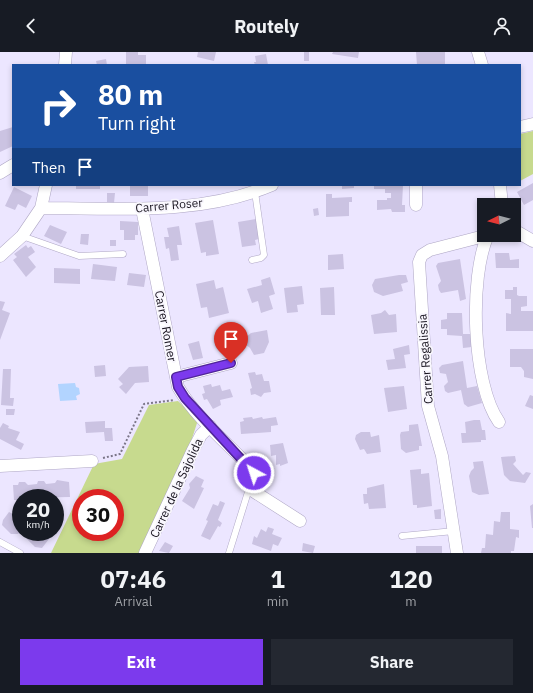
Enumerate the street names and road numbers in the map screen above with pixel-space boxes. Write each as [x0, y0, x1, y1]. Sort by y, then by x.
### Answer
street label: Carrer Roser [135, 195, 204, 215]
street label: Carrer Romer [152, 289, 180, 363]
street label: Carrer Regalissia [414, 313, 436, 405]
street label: Carrer de la Sajolida [146, 435, 206, 540]

